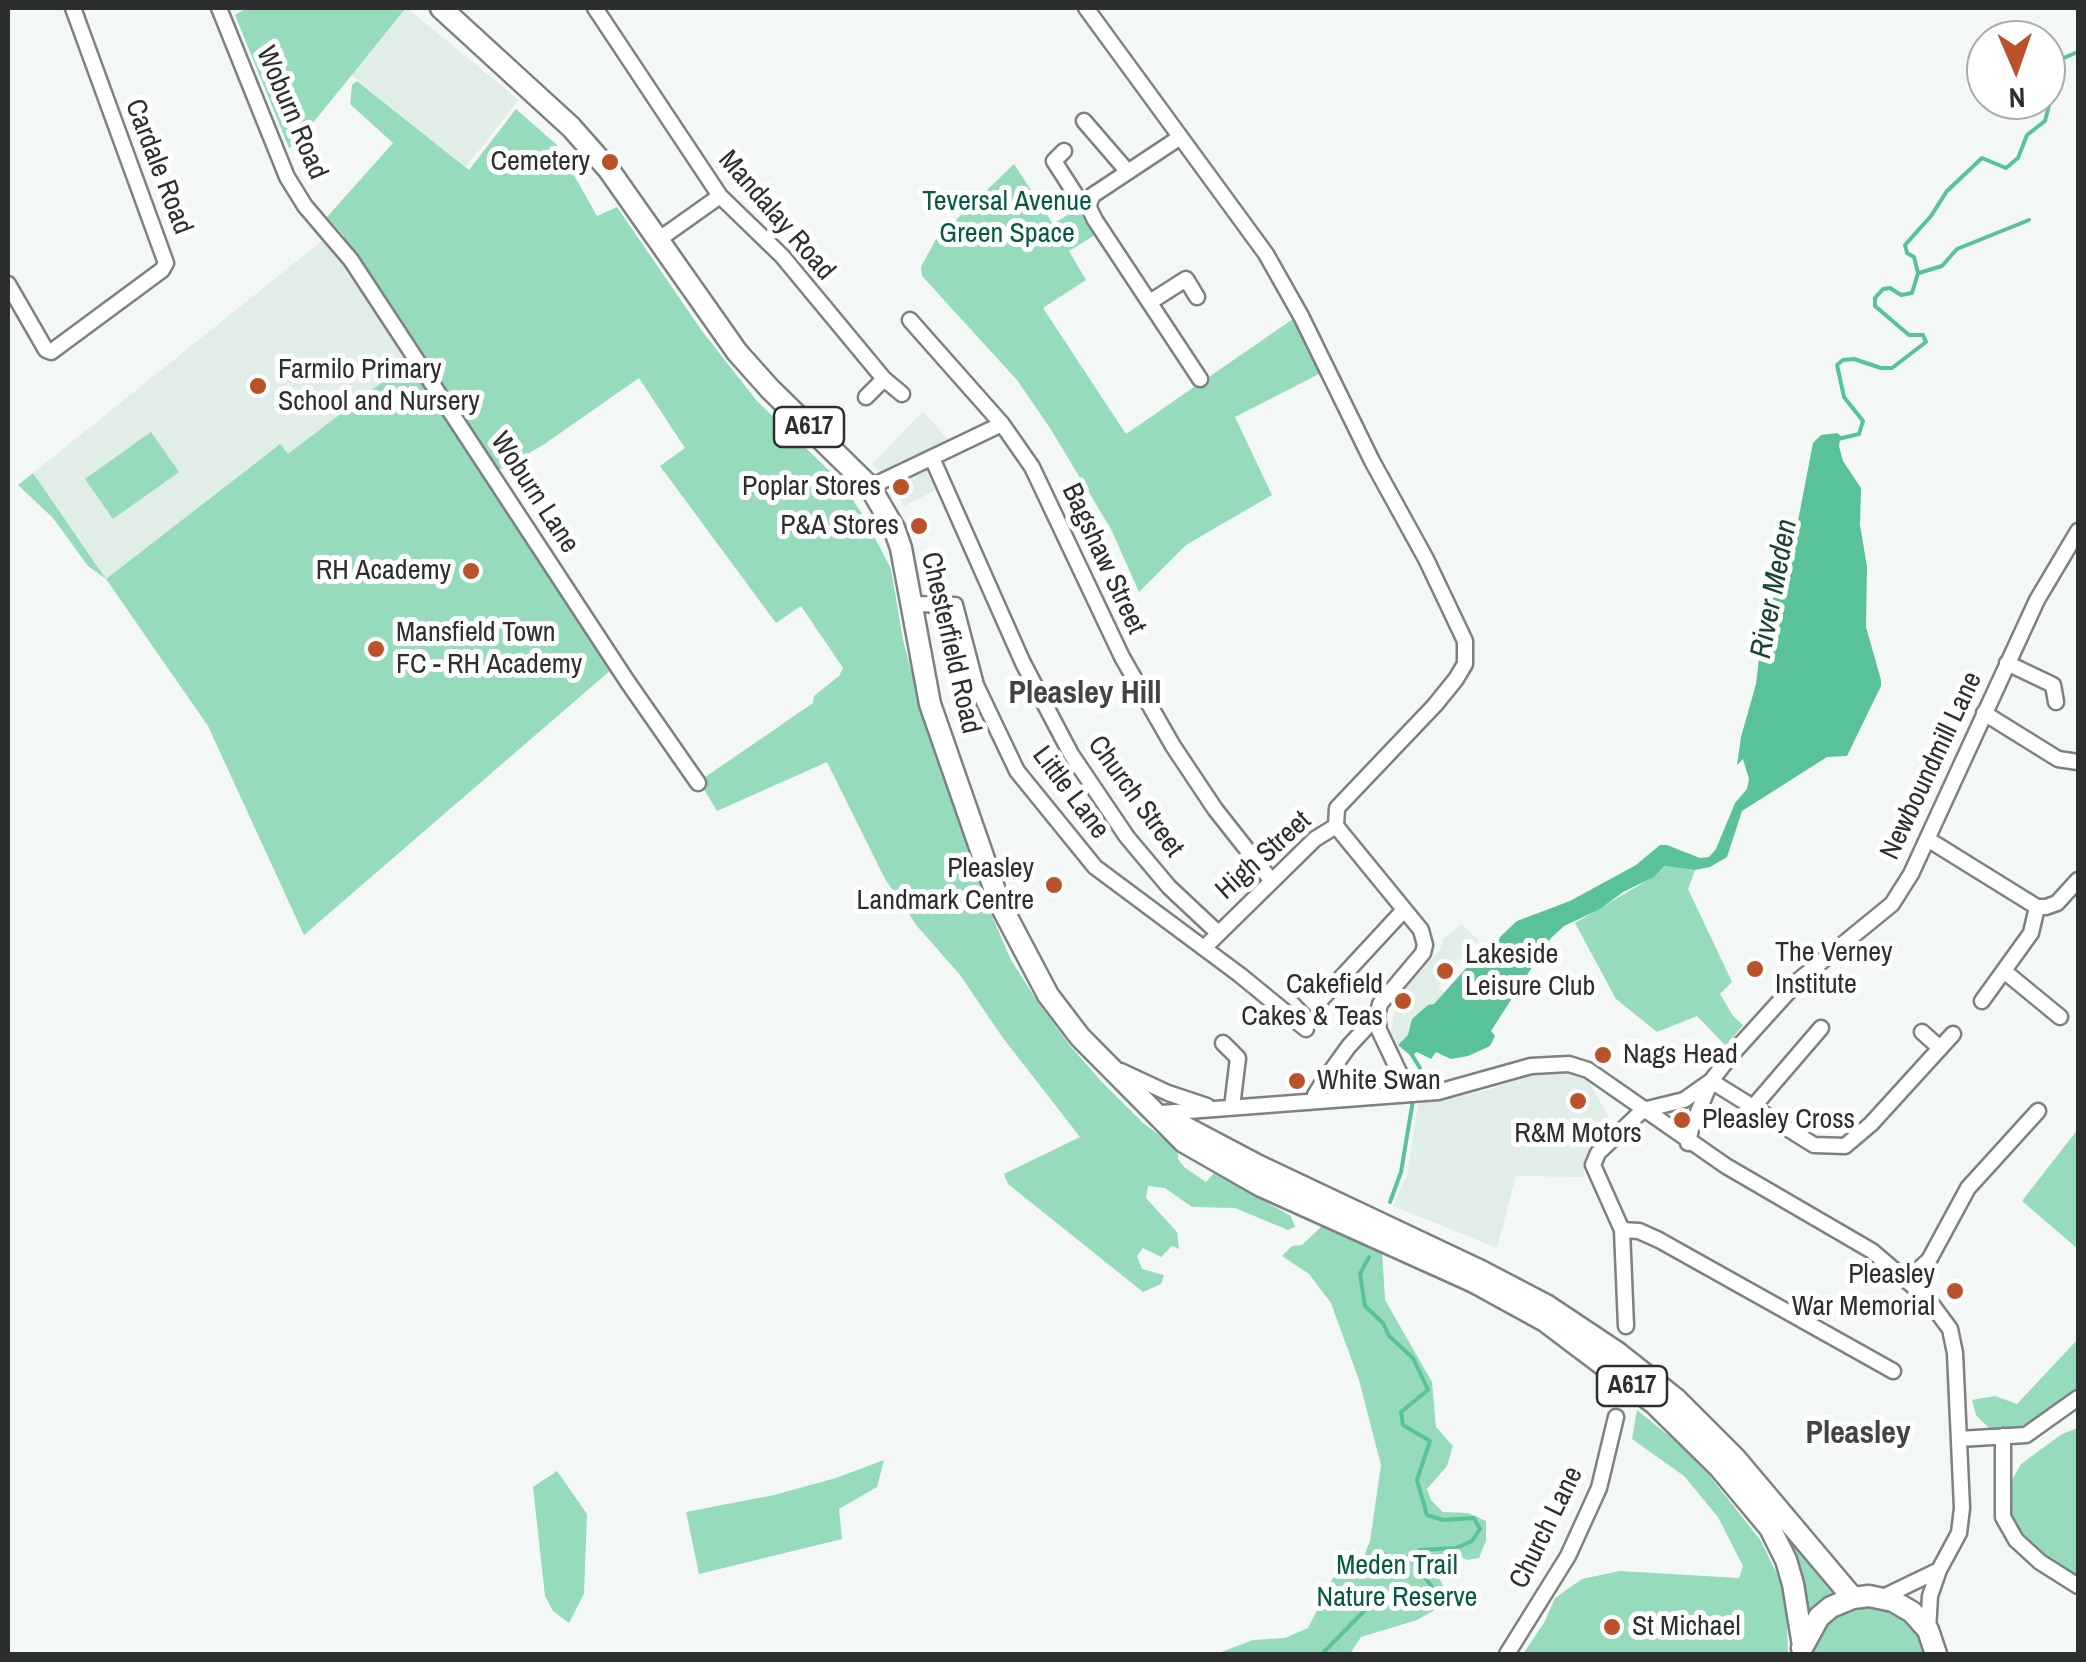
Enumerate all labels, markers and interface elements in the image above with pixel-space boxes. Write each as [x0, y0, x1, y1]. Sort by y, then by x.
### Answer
north arrow [1966, 20, 2066, 120]
street label: Woburn Road [248, 41, 334, 185]
text: N [2008, 79, 2026, 117]
street label: Cardale Road [117, 95, 199, 239]
street label: Mandalay Road [711, 144, 841, 288]
place label: Cemetery [490, 145, 590, 179]
marker: Cemetery [599, 151, 621, 173]
park label: Teversal Avenue Green Space [922, 185, 1092, 251]
place label: Farmilo Primary School and Nursery [278, 353, 480, 419]
marker: Farmilo Primary School and Nursery [247, 375, 269, 397]
road number: A617 [774, 407, 844, 447]
street label: Woburn Lane [482, 426, 586, 560]
place label: Poplar Stores [742, 470, 881, 504]
marker: Poplar Stores [890, 476, 912, 498]
street label: Bagshaw Street [1054, 478, 1152, 640]
place label: P&A Stores [780, 509, 899, 543]
marker: P&A Stores [908, 515, 930, 537]
water label: River Meden [1744, 516, 1806, 662]
street label: Chesterfield Road [913, 549, 987, 737]
place label: RH Academy [316, 554, 451, 588]
marker: RH Academy [460, 560, 482, 582]
place label: Mansfield Town FC - RH Academy [396, 616, 582, 682]
marker: Mansfield Town FC - RH Academy [365, 638, 387, 660]
street label: Newboundmill Lane [1874, 667, 1990, 865]
district label: Pleasley Hill [1008, 675, 1162, 713]
street label: Church Street [1080, 730, 1190, 864]
street label: Little Lane [1024, 740, 1116, 846]
street label: High Street [1210, 805, 1318, 907]
place label: Pleasley Landmark Centre [857, 852, 1034, 918]
marker: Pleasley Landmark Centre [1043, 874, 1065, 896]
place label: The Verney Institute [1775, 936, 1892, 1002]
place label: Lakeside Leisure Club [1465, 938, 1595, 1004]
marker: The Verney Institute [1744, 958, 1766, 980]
marker: Lakeside Leisure Club [1434, 960, 1456, 982]
place label: Cakefield Cakes & Teas [1241, 968, 1383, 1034]
marker: Cakefield Cakes & Teas [1392, 990, 1414, 1012]
place label: Nags Head [1623, 1038, 1738, 1072]
marker: Nags Head [1592, 1044, 1614, 1066]
place label: White Swan [1317, 1064, 1441, 1098]
marker: White Swan [1286, 1070, 1308, 1092]
marker: R&M Motors [1567, 1090, 1589, 1112]
place label: Pleasley Cross [1702, 1103, 1855, 1137]
marker: Pleasley Cross [1671, 1109, 1693, 1131]
place label: R&M Motors [1514, 1117, 1642, 1151]
place label: Pleasley War Memorial [1792, 1258, 1935, 1324]
marker: Pleasley War Memorial [1944, 1280, 1966, 1302]
road number: A617 [1597, 1366, 1667, 1406]
district label: Pleasley [1805, 1415, 1911, 1453]
street label: Church Lane [1503, 1462, 1591, 1594]
park label: Meden Trail Nature Reserve [1317, 1549, 1477, 1615]
place label: St Michael [1632, 1610, 1740, 1644]
marker: St Michael [1601, 1616, 1623, 1638]

